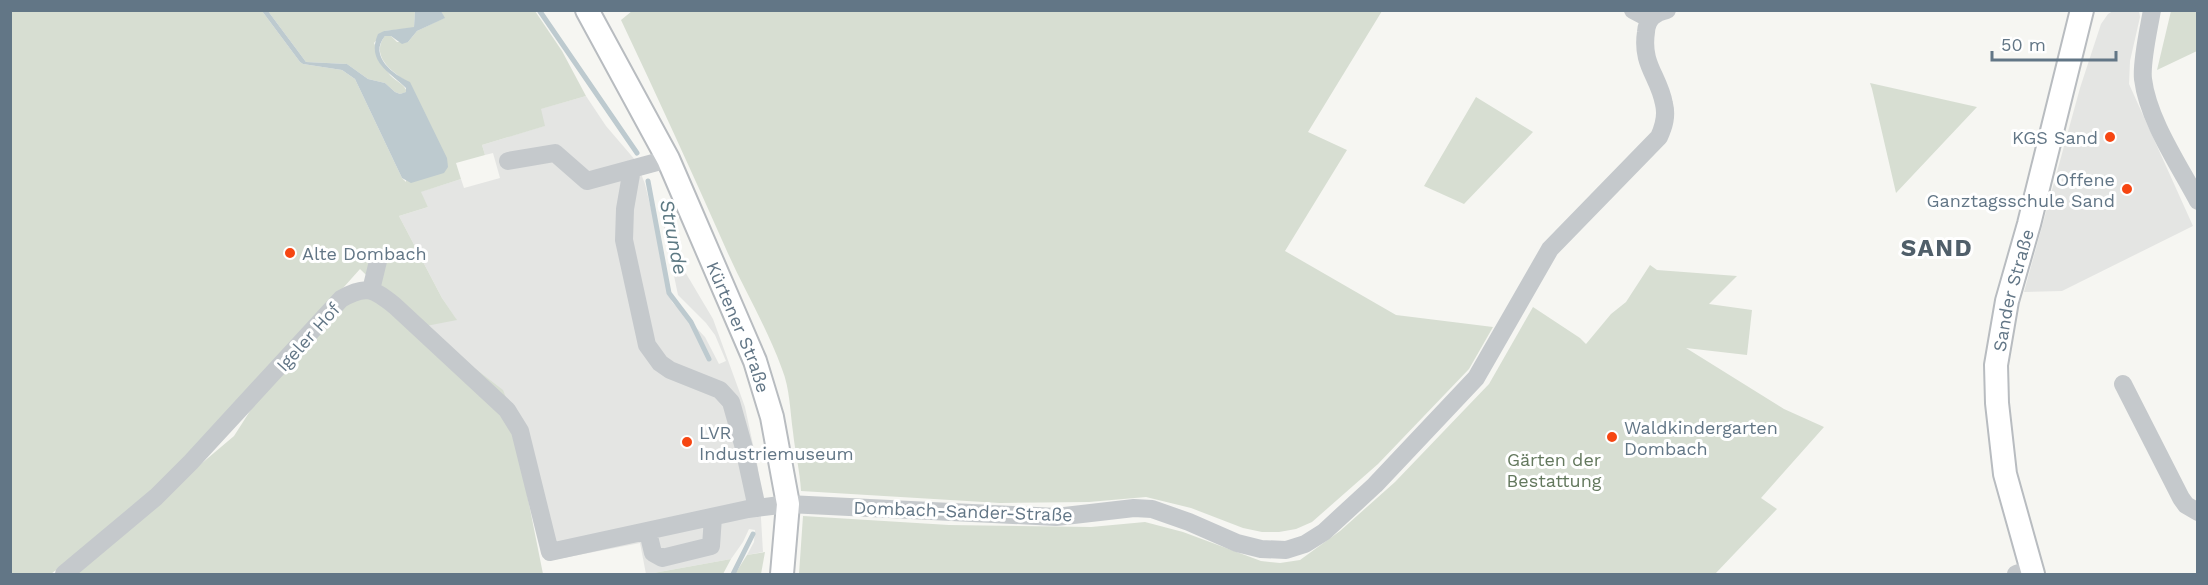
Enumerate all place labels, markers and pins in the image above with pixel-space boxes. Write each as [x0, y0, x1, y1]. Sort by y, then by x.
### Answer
place label: KGS Sand [2012, 127, 2098, 148]
marker: KGS Sand [2103, 130, 2117, 144]
place label: Offene Ganztagsschule Sand [1926, 169, 2115, 211]
marker: Offene Ganztagsschule Sand [2120, 182, 2134, 196]
place label: Alte Dombach [302, 243, 427, 264]
marker: Alte Dombach [283, 246, 297, 260]
place label: Waldkindergarten Dombach [1624, 417, 1778, 459]
place label: LVR Industriemuseum [699, 422, 854, 464]
marker: Waldkindergarten Dombach [1605, 430, 1619, 444]
marker: LVR Industriemuseum [680, 435, 694, 449]

